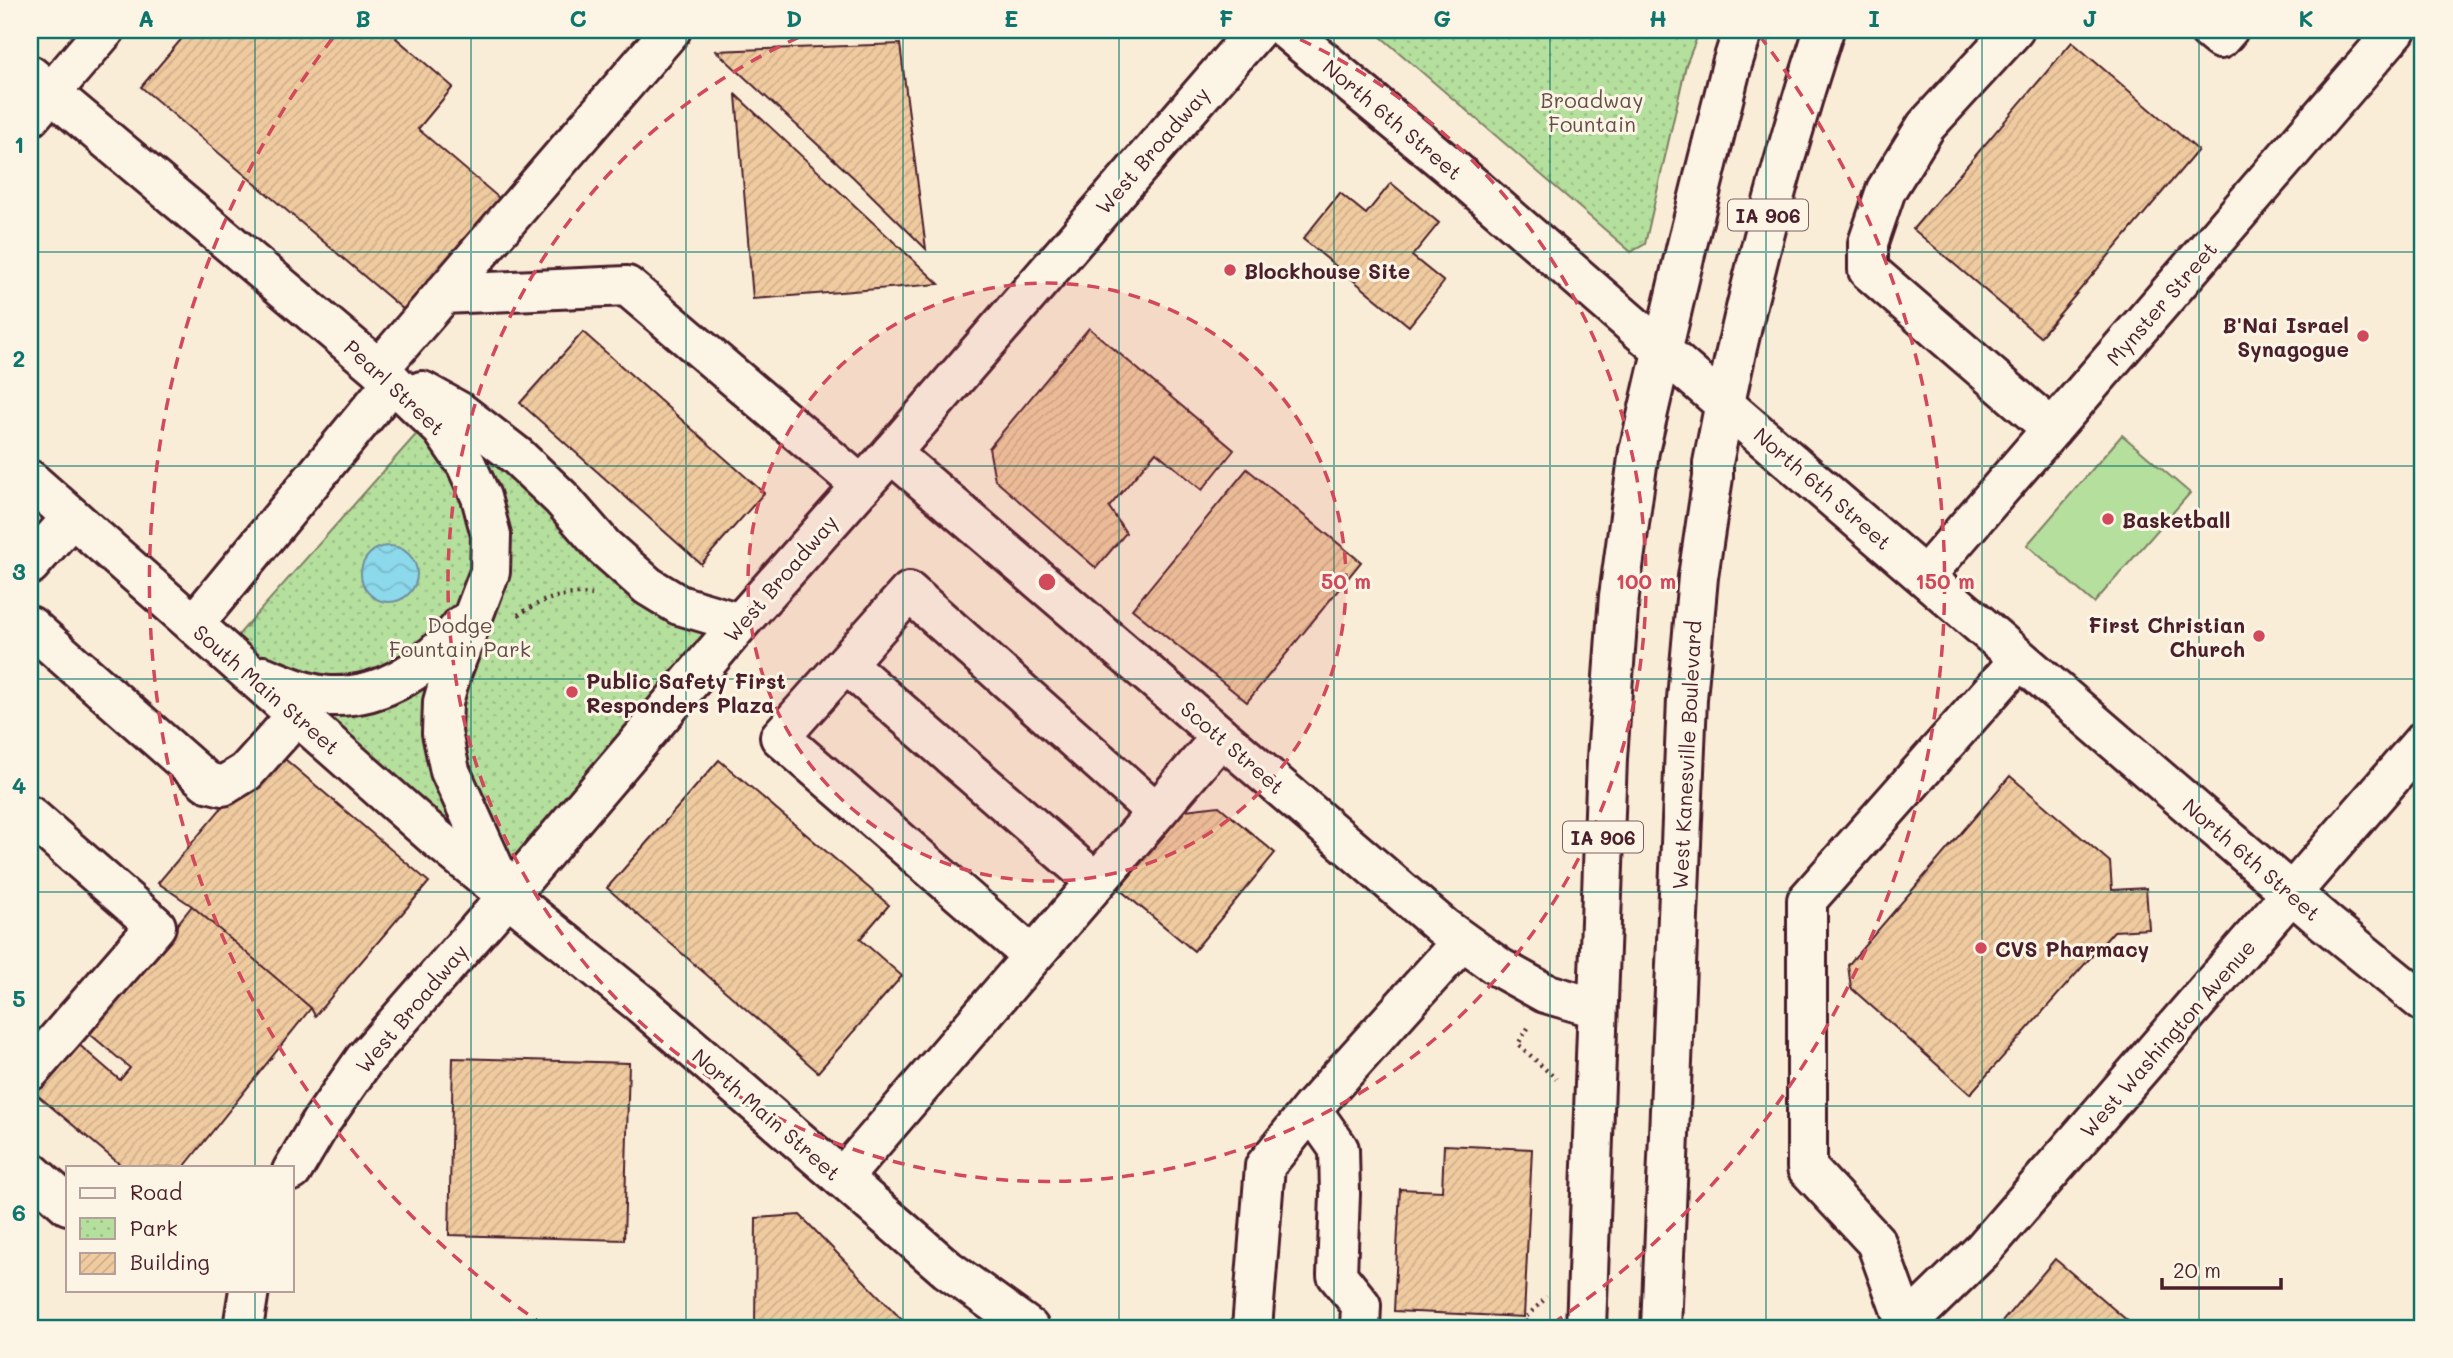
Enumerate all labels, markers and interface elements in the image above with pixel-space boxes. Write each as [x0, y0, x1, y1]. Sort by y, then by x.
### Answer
text: A [138, 3, 154, 33]
text: B [355, 3, 371, 33]
text: C [569, 3, 587, 33]
text: D [786, 3, 802, 33]
text: E [1004, 3, 1018, 33]
text: F [1219, 3, 1233, 33]
text: G [1433, 3, 1451, 33]
text: H [1649, 3, 1667, 33]
text: I [1868, 3, 1880, 33]
text: J [2082, 3, 2098, 33]
text: K [2298, 3, 2314, 33]
street label: North 6th Street [1318, 53, 1468, 185]
street label: West Broadway [1089, 81, 1215, 219]
park label: Broadway Fountain [1541, 86, 1643, 137]
text: 1 [14, 129, 24, 159]
road number: IA 906 [1728, 200, 1808, 230]
street label: Mynster Street [2100, 235, 2222, 371]
place label: Blockhouse Site [1244, 257, 1410, 284]
marker: Blockhouse Site [1222, 262, 1238, 278]
place label: B'Nai Israel Synagogue [2222, 311, 2349, 363]
marker: B'Nai Israel Synagogue [2355, 328, 2371, 344]
street label: Pearl Street [339, 333, 451, 441]
text: 2 [13, 343, 25, 373]
street label: North 6th Street [1749, 421, 1897, 555]
place label: Basketball [2122, 506, 2230, 533]
street label: West Broadway [717, 509, 843, 647]
marker: Basketball [2100, 511, 2116, 527]
text: 3 [12, 556, 26, 586]
text: 50 m [1321, 567, 1371, 594]
text: 100 m [1616, 567, 1676, 594]
text: 150 m [1915, 567, 1975, 594]
centre of rings [1035, 570, 1059, 594]
park label: Dodge Fountain Park [389, 611, 531, 662]
place label: First Christian Church [2088, 611, 2245, 662]
street label: South Main Street [188, 618, 346, 760]
street label: West Kanesville Boulevard [1665, 620, 1707, 890]
marker: First Christian Church [2251, 628, 2267, 644]
place label: Public Safety First Responders Plaza [586, 667, 786, 718]
marker: Public Safety First Responders Plaza [564, 684, 580, 700]
street label: Scott Street [1176, 695, 1290, 799]
text: 4 [12, 770, 26, 800]
street label: North 6th Street [2178, 792, 2326, 926]
road number: IA 906 [1563, 822, 1643, 852]
street label: West Washington Avenue [2073, 933, 2261, 1143]
place label: CVS Pharmacy [1995, 935, 2149, 963]
street label: West Broadway [349, 938, 473, 1078]
marker: CVS Pharmacy [1973, 940, 1989, 956]
text: 5 [12, 983, 26, 1013]
street label: North Main Street [687, 1042, 847, 1186]
legend [66, 1166, 294, 1292]
text: Road [130, 1178, 182, 1205]
text: 6 [12, 1197, 26, 1227]
text: Park [130, 1214, 178, 1241]
scale bar [2162, 1246, 2282, 1290]
text: Building [130, 1248, 210, 1275]
text: 20 m [2173, 1256, 2221, 1283]

